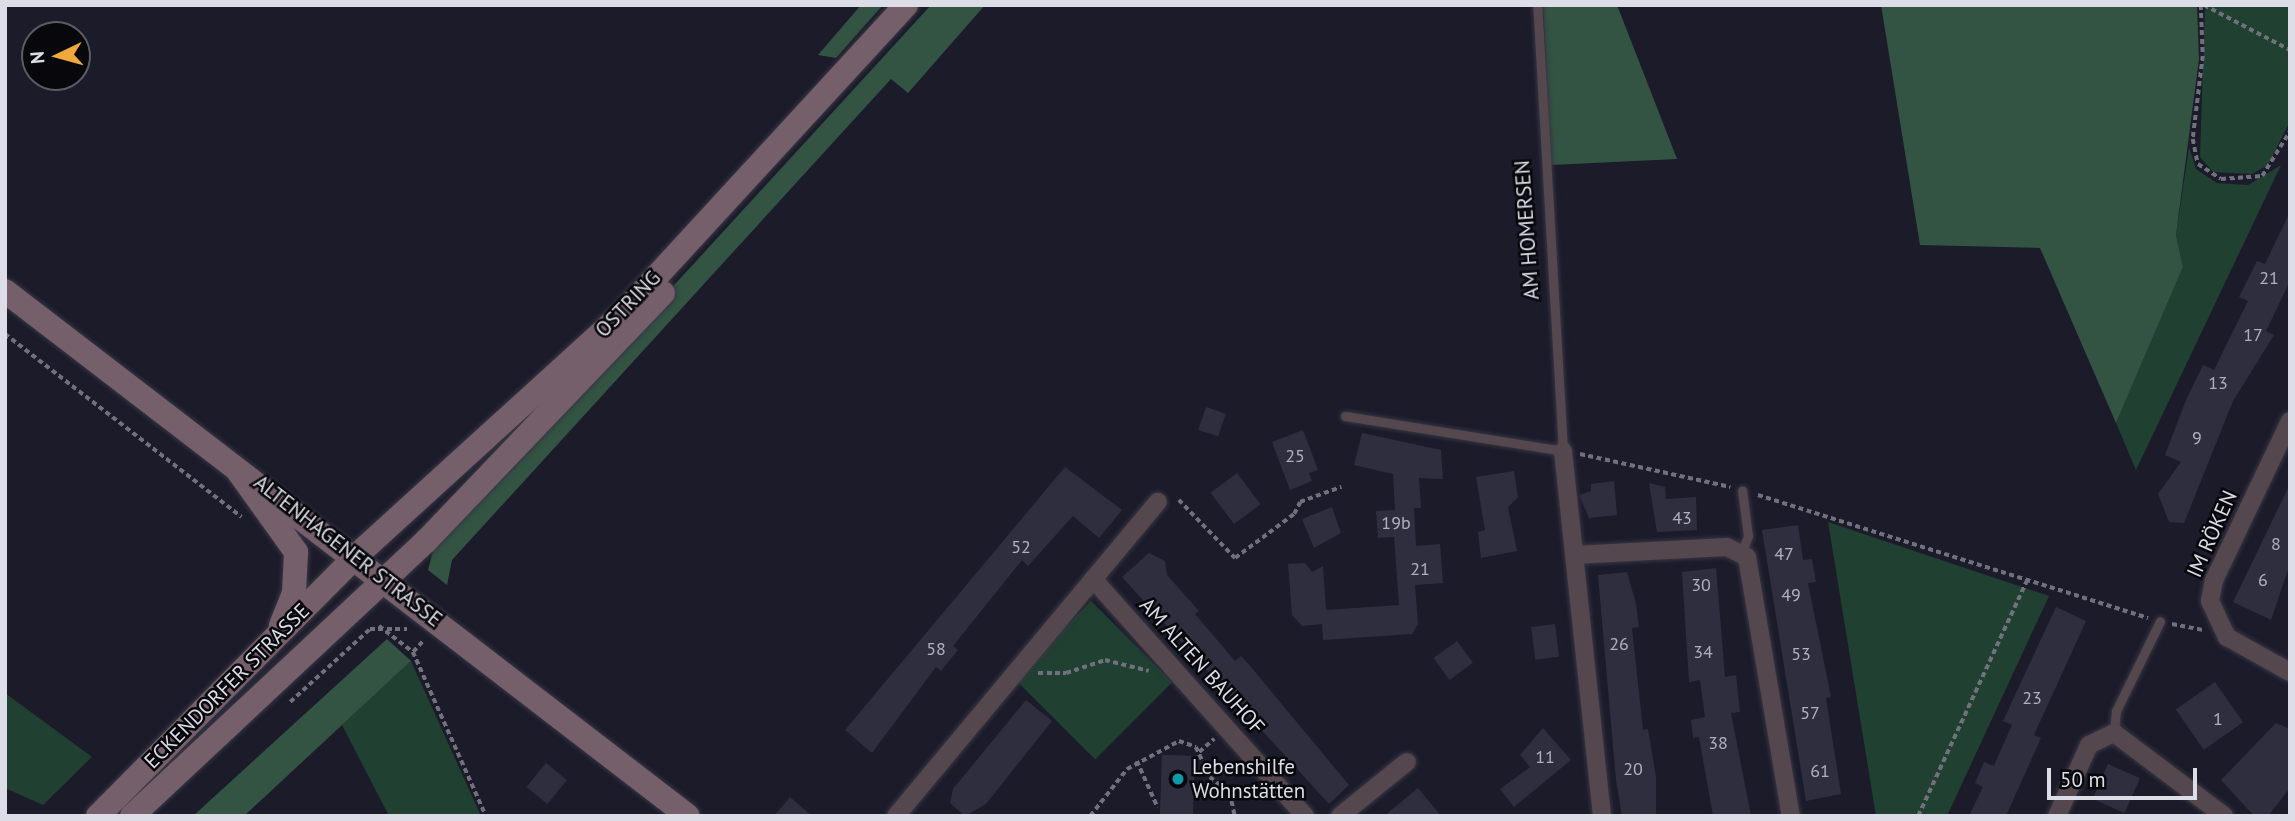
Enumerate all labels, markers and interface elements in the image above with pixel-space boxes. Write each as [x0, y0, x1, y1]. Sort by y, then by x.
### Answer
north arrow [21, 21, 91, 91]
text: N [25, 50, 50, 65]
street label: AM HOMERSEN [1510, 159, 1544, 301]
street label: OSTRING [590, 265, 666, 343]
house number: 21 [2259, 267, 2279, 289]
house number: 17 [2243, 324, 2263, 346]
house number: 13 [2208, 372, 2228, 394]
house number: 9 [2192, 427, 2202, 449]
house number: 25 [1285, 445, 1305, 467]
street label: ALTENHAGENER STRASSE [249, 470, 447, 632]
street label: IM RÖKEN [2182, 487, 2242, 581]
house number: 43 [1672, 507, 1692, 529]
house number: 19b [1381, 512, 1411, 534]
house number: 8 [2271, 533, 2281, 555]
house number: 52 [1011, 536, 1031, 558]
house number: 47 [1774, 543, 1794, 565]
house number: 21 [1410, 558, 1430, 580]
house number: 6 [2258, 569, 2268, 591]
house number: 30 [1691, 574, 1711, 596]
house number: 49 [1781, 584, 1801, 606]
street label: AM ALTEN BAUHOF [1134, 592, 1270, 740]
street label: ECKENDORFER STRASSE [139, 598, 315, 774]
house number: 26 [1609, 633, 1629, 655]
house number: 58 [926, 638, 946, 660]
house number: 34 [1693, 641, 1713, 663]
house number: 53 [1791, 643, 1811, 665]
house number: 23 [2022, 687, 2042, 709]
house number: 57 [1800, 702, 1820, 724]
house number: 1 [2213, 708, 2223, 730]
house number: 38 [1708, 732, 1728, 754]
house number: 11 [1535, 746, 1555, 768]
place label: Lebenshilfe Wohnstätten [1192, 754, 1305, 804]
scale bar [2050, 754, 2200, 798]
house number: 20 [1623, 758, 1643, 780]
house number: 61 [1810, 760, 1830, 782]
text: 50 m [2060, 766, 2106, 793]
marker: Lebenshilfe Wohnstätten [1170, 771, 1186, 787]

